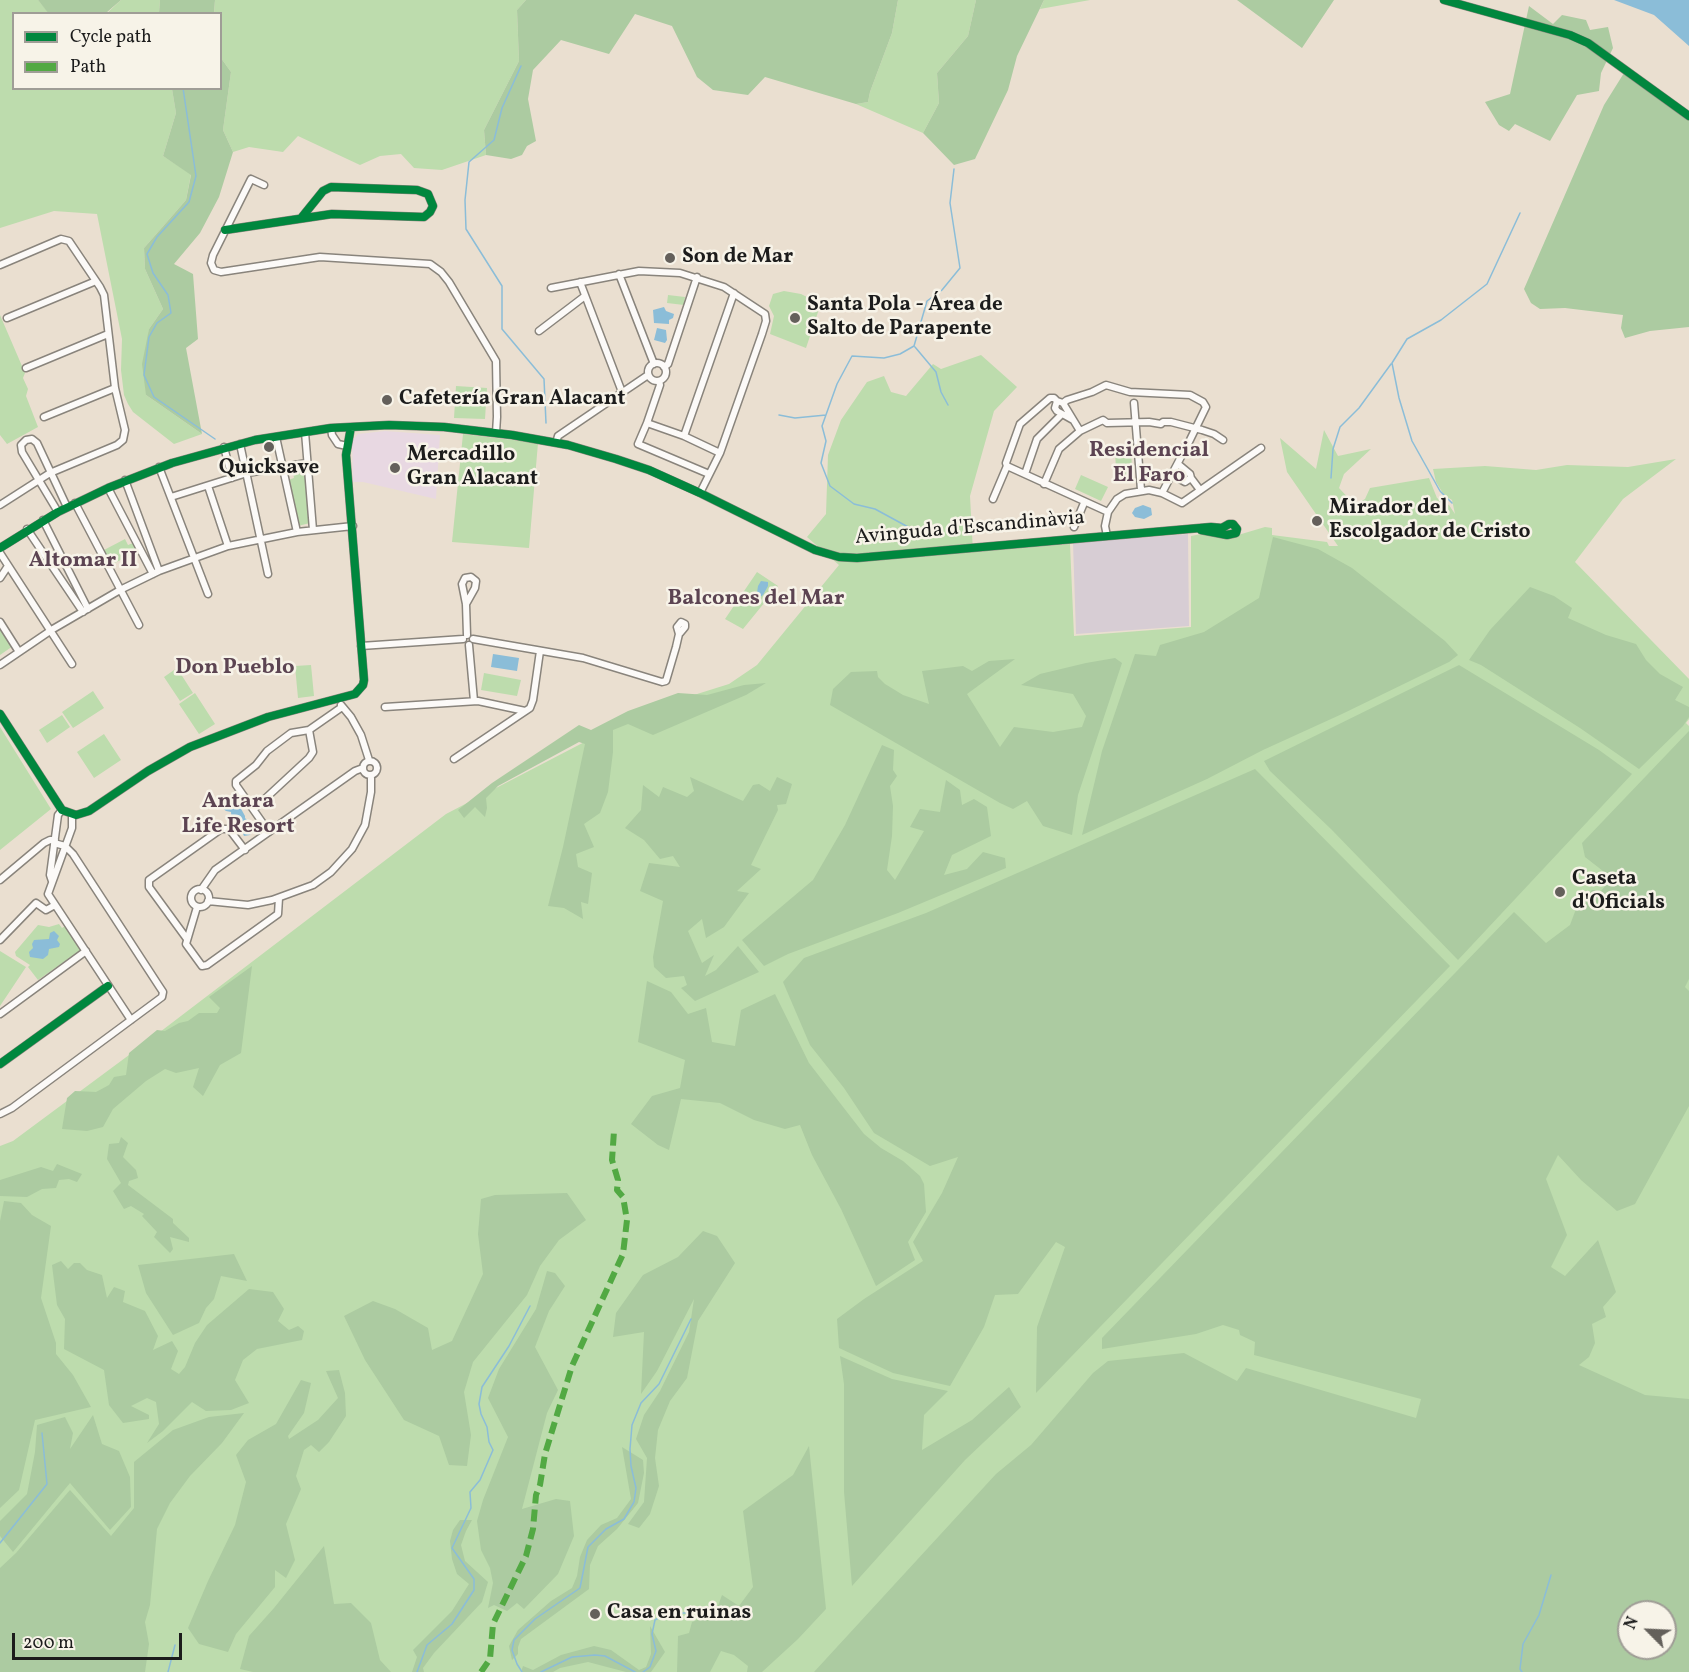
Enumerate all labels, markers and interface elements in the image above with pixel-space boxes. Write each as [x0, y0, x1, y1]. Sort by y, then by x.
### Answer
legend [12, 12, 222, 90]
text: Cycle path [70, 25, 152, 50]
text: Path [70, 55, 106, 80]
place label: Son de Mar [682, 245, 793, 271]
marker: Son de Mar [663, 251, 677, 265]
place label: Santa Pola - Área de Salto de Parapente [807, 293, 1003, 343]
marker: Santa Pola - Área de Salto de Parapente [788, 311, 802, 325]
place label: Cafetería Gran Alacant [399, 387, 625, 413]
marker: Cafetería Gran Alacant [380, 393, 394, 407]
district label: Residencial El Faro [1089, 439, 1209, 490]
marker: Quicksave [262, 440, 276, 454]
place label: Mercadillo Gran Alacant [407, 443, 538, 493]
place label: Quicksave [219, 456, 319, 482]
marker: Mercadillo Gran Alacant [388, 461, 402, 475]
place label: Mirador del Escolgador de Cristo [1329, 496, 1530, 546]
street label: Avinguda d'Escandinàvia [854, 506, 1086, 552]
marker: Mirador del Escolgador de Cristo [1310, 514, 1324, 528]
district label: Altomar II [29, 549, 137, 575]
district label: Balcones del Mar [667, 587, 845, 613]
district label: Don Pueblo [175, 656, 295, 682]
district label: Antara Life Resort [182, 790, 294, 842]
place label: Caseta d'Oficials [1572, 867, 1665, 917]
marker: Caseta d'Oficials [1553, 885, 1567, 899]
north arrow [1617, 1600, 1677, 1660]
place label: Casa en ruinas [607, 1601, 751, 1627]
marker: Casa en ruinas [588, 1607, 602, 1621]
text: N [1620, 1614, 1645, 1633]
scale bar [15, 1621, 184, 1659]
text: 200 m [23, 1631, 74, 1656]

